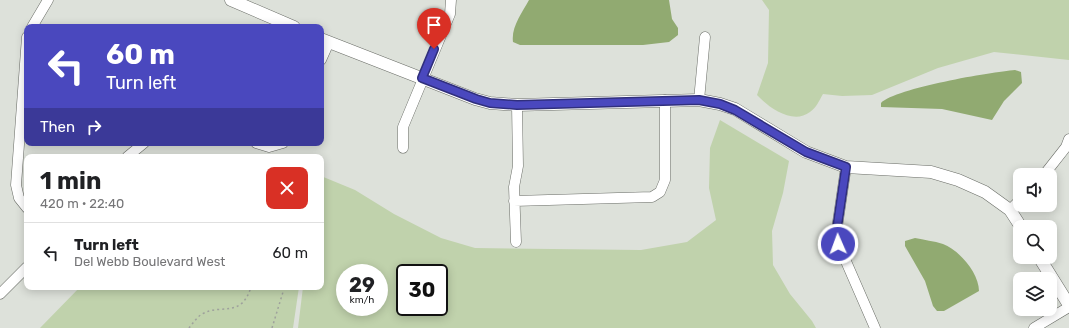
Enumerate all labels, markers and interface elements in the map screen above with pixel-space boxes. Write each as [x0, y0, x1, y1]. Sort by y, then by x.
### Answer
pin [417, 8, 451, 49]
icon: arrive [423, 14, 445, 36]
text: 60 m [106, 38, 175, 71]
icon: left [40, 40, 92, 92]
text: Turn left [106, 72, 176, 94]
icon: right [83, 116, 105, 138]
text: Then [40, 118, 75, 136]
text: 1 min [40, 167, 101, 195]
button: close [266, 167, 308, 209]
map controls [1013, 168, 1057, 316]
button: sound [1013, 168, 1057, 212]
text: 420 m · 22:40 [40, 196, 124, 211]
button: search [1013, 220, 1057, 264]
position arrow [817, 223, 859, 265]
text: Turn left [74, 236, 139, 254]
icon: left [40, 242, 62, 264]
text: 60 m [272, 244, 308, 262]
text: Del Webb Boulevard West [74, 254, 225, 269]
speed limit sign: 30 [396, 264, 448, 316]
button: layers [1013, 272, 1057, 316]
text: 29 [349, 273, 375, 297]
text: km/h [350, 294, 374, 306]

